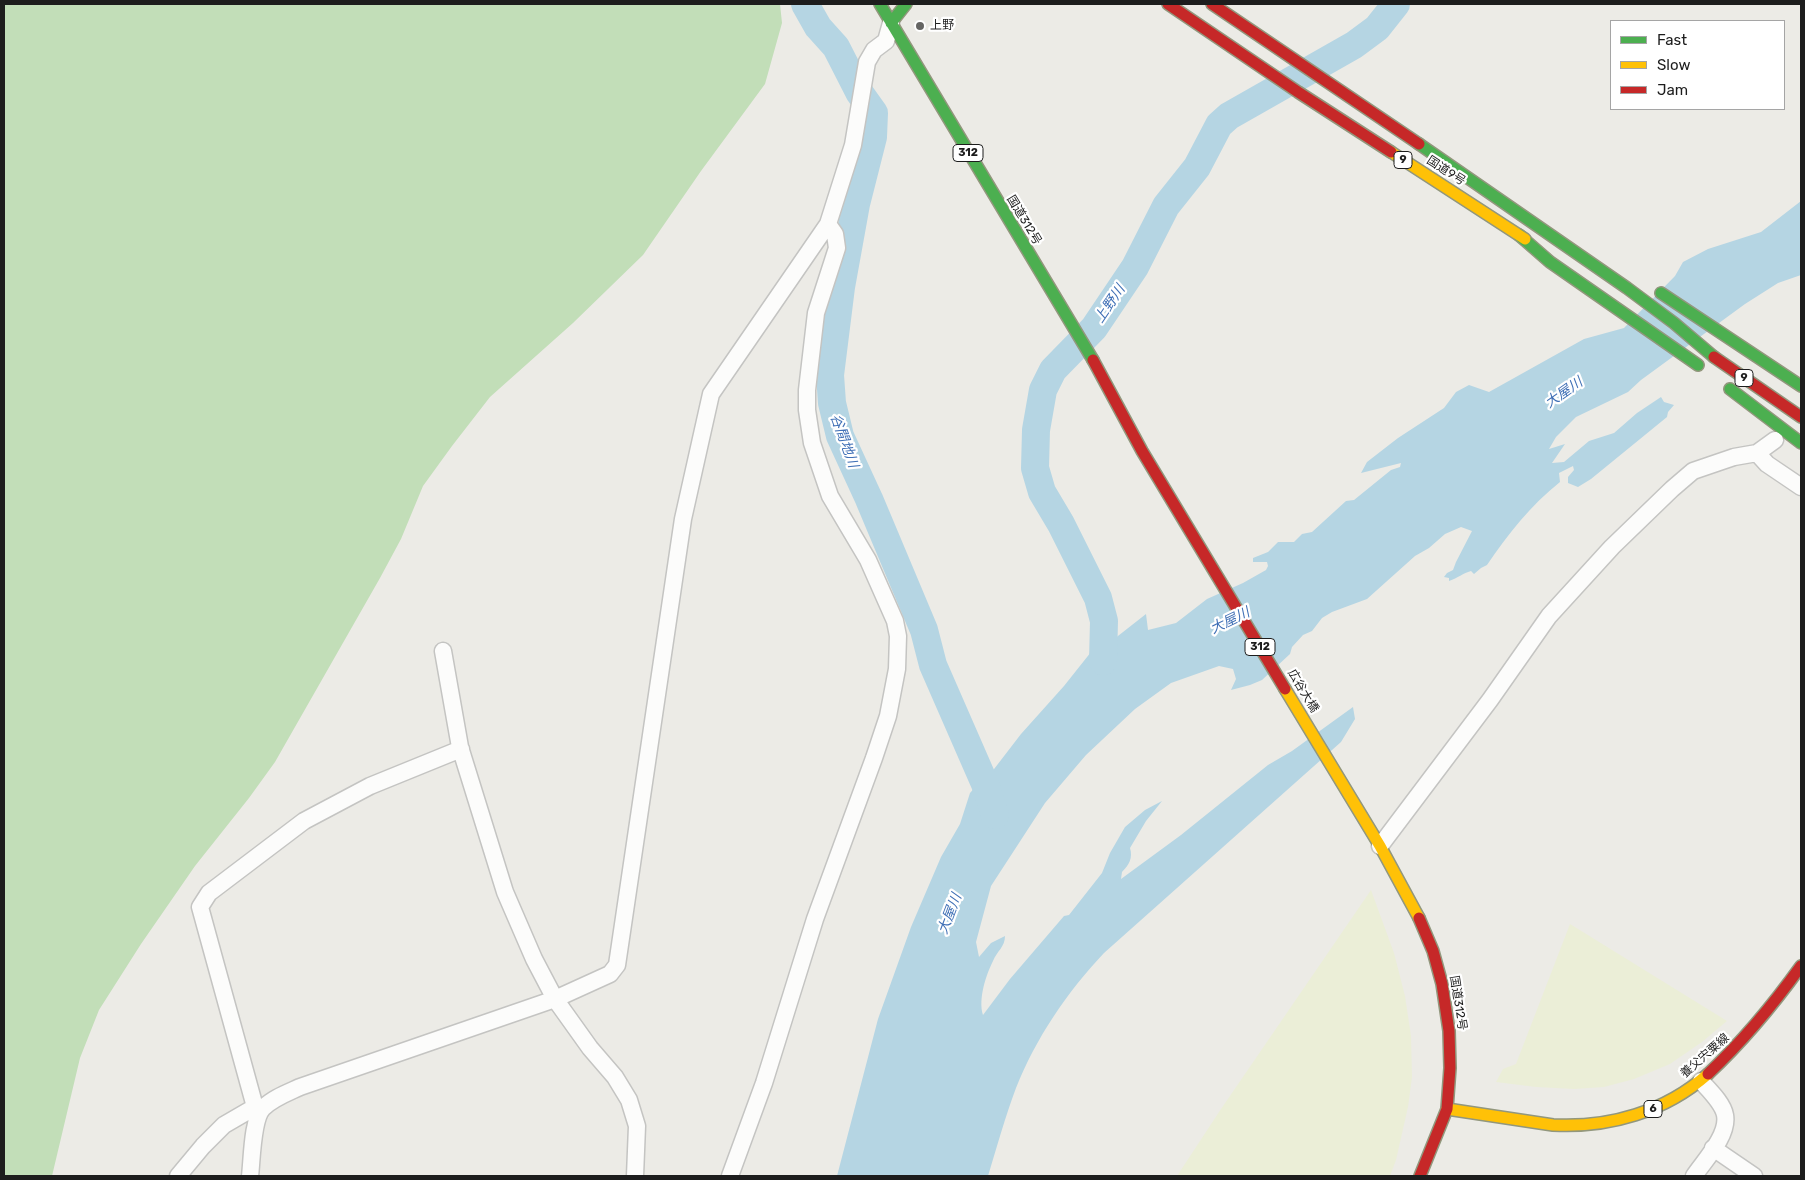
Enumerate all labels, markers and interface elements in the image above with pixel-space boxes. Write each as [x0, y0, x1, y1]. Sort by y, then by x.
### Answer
place label: 上野 [930, 19, 954, 33]
marker: 上野 [914, 20, 926, 32]
legend [1610, 20, 1785, 110]
text: Fast [1657, 31, 1687, 49]
text: Slow [1657, 56, 1690, 74]
text: Jam [1657, 81, 1688, 99]
road number: 312 [953, 144, 983, 162]
road number: 9 [1394, 152, 1412, 168]
street label: 国道9号 [1424, 153, 1468, 189]
street label: 国道312号 [1004, 193, 1044, 247]
water label: 上野川 [1091, 282, 1129, 326]
road number: 9 [1735, 369, 1753, 386]
water label: 大屋川 [1542, 374, 1586, 412]
water label: 谷間地川 [827, 412, 861, 470]
water label: 大屋川 [1207, 604, 1253, 638]
road number: 312 [1245, 638, 1275, 656]
street label: 広谷大橋 [1284, 667, 1322, 715]
water label: 大屋川 [935, 891, 965, 937]
street label: 国道312号 [1447, 975, 1469, 1031]
street label: 養父宍粟線 [1678, 1031, 1732, 1081]
road number: 6 [1644, 1100, 1662, 1118]

